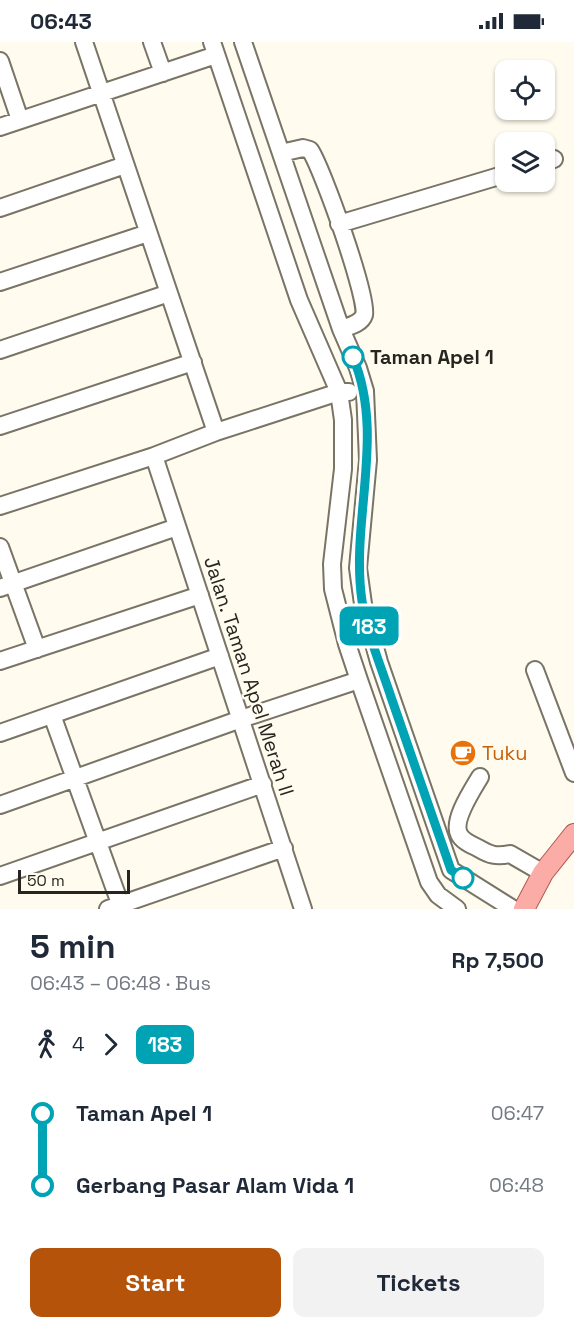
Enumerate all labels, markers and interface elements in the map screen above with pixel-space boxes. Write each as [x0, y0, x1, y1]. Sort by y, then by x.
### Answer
text: 06:43 [30, 7, 92, 35]
map controls [495, 60, 555, 192]
button: locate [495, 60, 555, 120]
button: layers [495, 132, 555, 192]
place label: Taman Apel 1 [370, 344, 494, 370]
marker: Taman Apel 1 [342, 346, 364, 368]
street label: Jalan. Taman Apel Merah II [198, 553, 300, 799]
line badge: 183 [334, 606, 404, 646]
text: 183 [352, 613, 386, 640]
cafe icon: Tuku [448, 738, 478, 768]
place label: Tuku [482, 740, 527, 766]
scale bar [18, 867, 130, 894]
unlabelled marker [452, 867, 474, 889]
text: 50 m [27, 870, 65, 891]
text: 5 min [30, 926, 115, 968]
text: Rp 7,500 [452, 946, 544, 974]
text: 06:43 – 06:48 · Bus [30, 970, 211, 996]
icon: walk [30, 1028, 63, 1061]
icon: forward [94, 1028, 127, 1061]
text: 4 [72, 1031, 85, 1057]
text: 183 [148, 1031, 182, 1058]
text: Taman Apel 1 [76, 1099, 212, 1127]
text: 06:47 [491, 1100, 544, 1126]
text: Gerbang Pasar Alam Vida 1 [76, 1171, 354, 1199]
text: 06:48 [489, 1172, 544, 1198]
button: Start [30, 1248, 281, 1317]
button: Tickets [293, 1248, 544, 1317]

